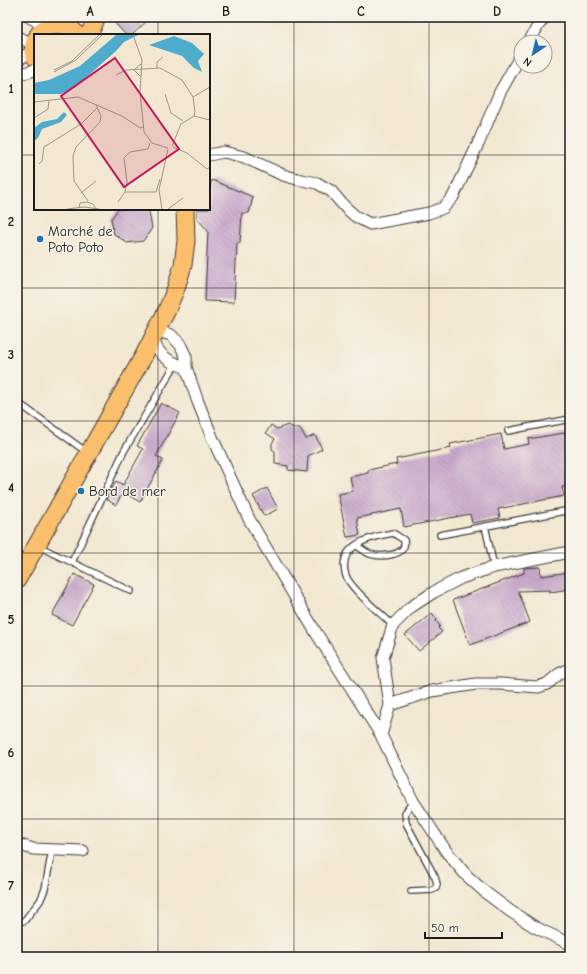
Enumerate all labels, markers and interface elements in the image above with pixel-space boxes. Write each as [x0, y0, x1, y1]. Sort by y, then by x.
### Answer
text: A [86, 4, 94, 19]
text: B [222, 4, 230, 19]
text: C [357, 4, 365, 19]
text: D [493, 4, 501, 19]
inset map [34, 34, 210, 210]
north arrow [513, 34, 553, 74]
text: N [521, 54, 534, 69]
text: 1 [8, 81, 14, 96]
text: 2 [8, 214, 14, 229]
place label: Marché de Poto Poto [48, 223, 112, 256]
marker: Marché de Poto Poto [35, 234, 45, 244]
text: 3 [8, 347, 14, 362]
text: 4 [8, 480, 14, 495]
place label: Bord de mer [89, 483, 166, 500]
marker: Bord de mer [76, 486, 86, 496]
text: 5 [8, 612, 15, 627]
text: 6 [8, 745, 15, 760]
text: 7 [8, 878, 14, 893]
scale bar [425, 914, 502, 940]
text: 50 m [431, 921, 459, 935]

